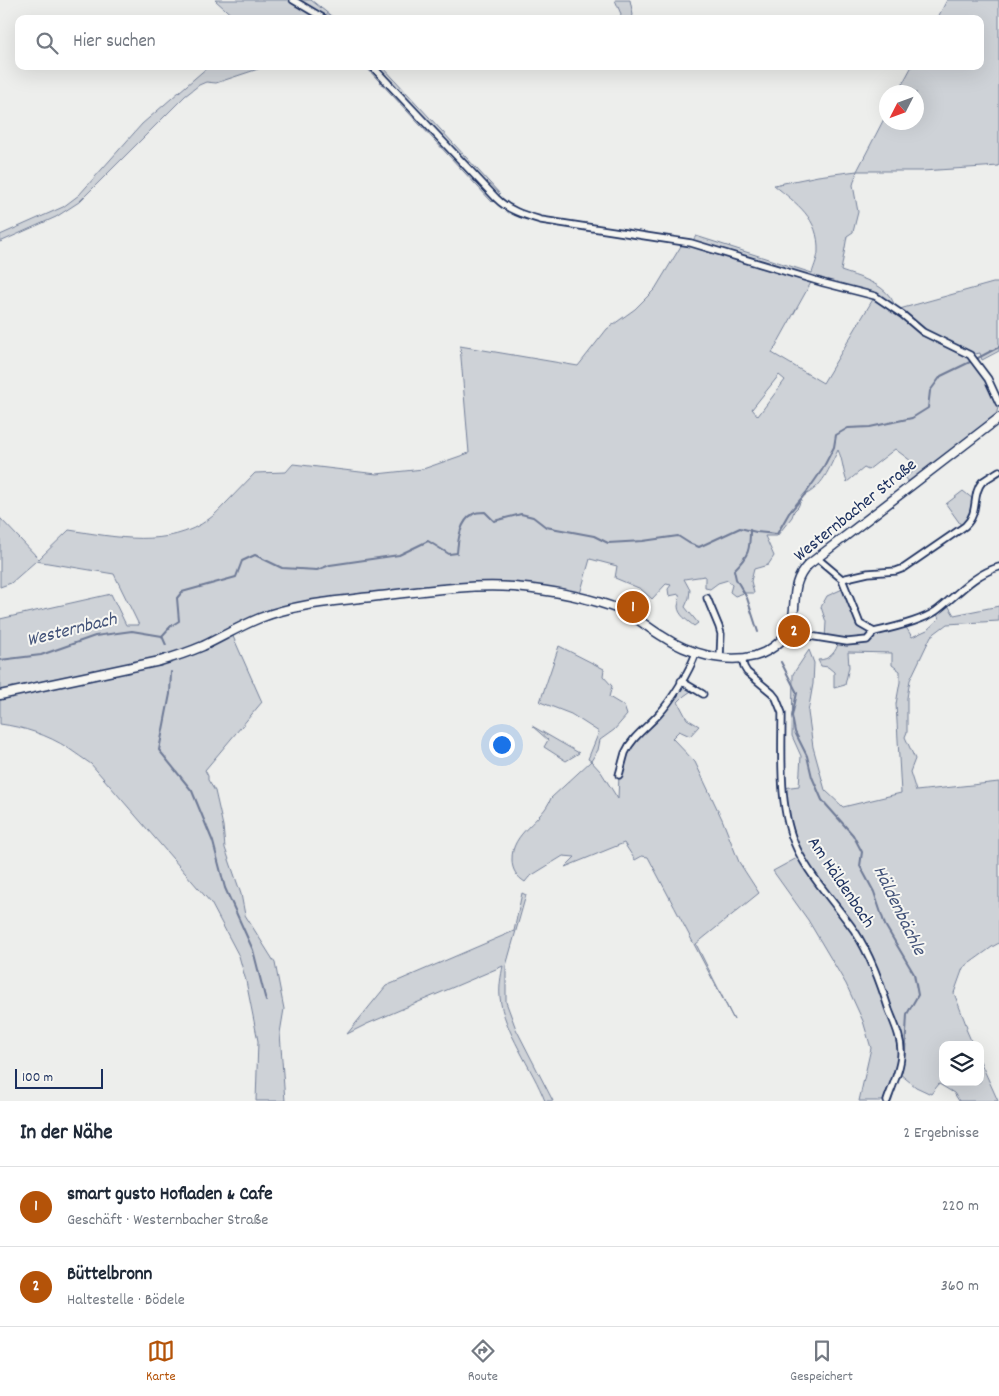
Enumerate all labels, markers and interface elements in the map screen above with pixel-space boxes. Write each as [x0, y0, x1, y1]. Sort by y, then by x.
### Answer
search box [15, 15, 984, 70]
icon: search [33, 29, 61, 57]
text: Hier suchen [73, 29, 156, 56]
north arrow [879, 85, 924, 130]
street label: Westernbacher Straße [789, 453, 923, 569]
pin: 1 [617, 588, 649, 626]
water label: Westernbach [24, 606, 121, 655]
pin: 2 [778, 612, 810, 650]
your location [489, 732, 515, 758]
street label: Am Häldenbach [800, 832, 880, 934]
water label: Häldenbächle [865, 862, 932, 962]
map controls [939, 1041, 984, 1086]
button: layers [939, 1041, 984, 1086]
scale bar [15, 1066, 102, 1089]
text: 100 m [22, 1068, 53, 1088]
text: In der Nähe [20, 1119, 112, 1149]
text: 2 Ergebnisse [903, 1122, 979, 1145]
text: smart gusto Hofladen & Cafe [67, 1182, 273, 1209]
text: 1 [34, 1195, 38, 1218]
text: 220 m [942, 1195, 979, 1218]
text: Geschäft · Westernbacher Straße [67, 1209, 268, 1232]
text: Büttelbronn [67, 1262, 152, 1289]
text: 2 [33, 1275, 40, 1298]
text: 360 m [941, 1275, 979, 1298]
text: Haltestelle · Bödele [67, 1289, 185, 1312]
tab: Karte [146, 1337, 176, 1387]
tab: Route [468, 1337, 498, 1387]
tab: Gespeichert [790, 1337, 853, 1387]

